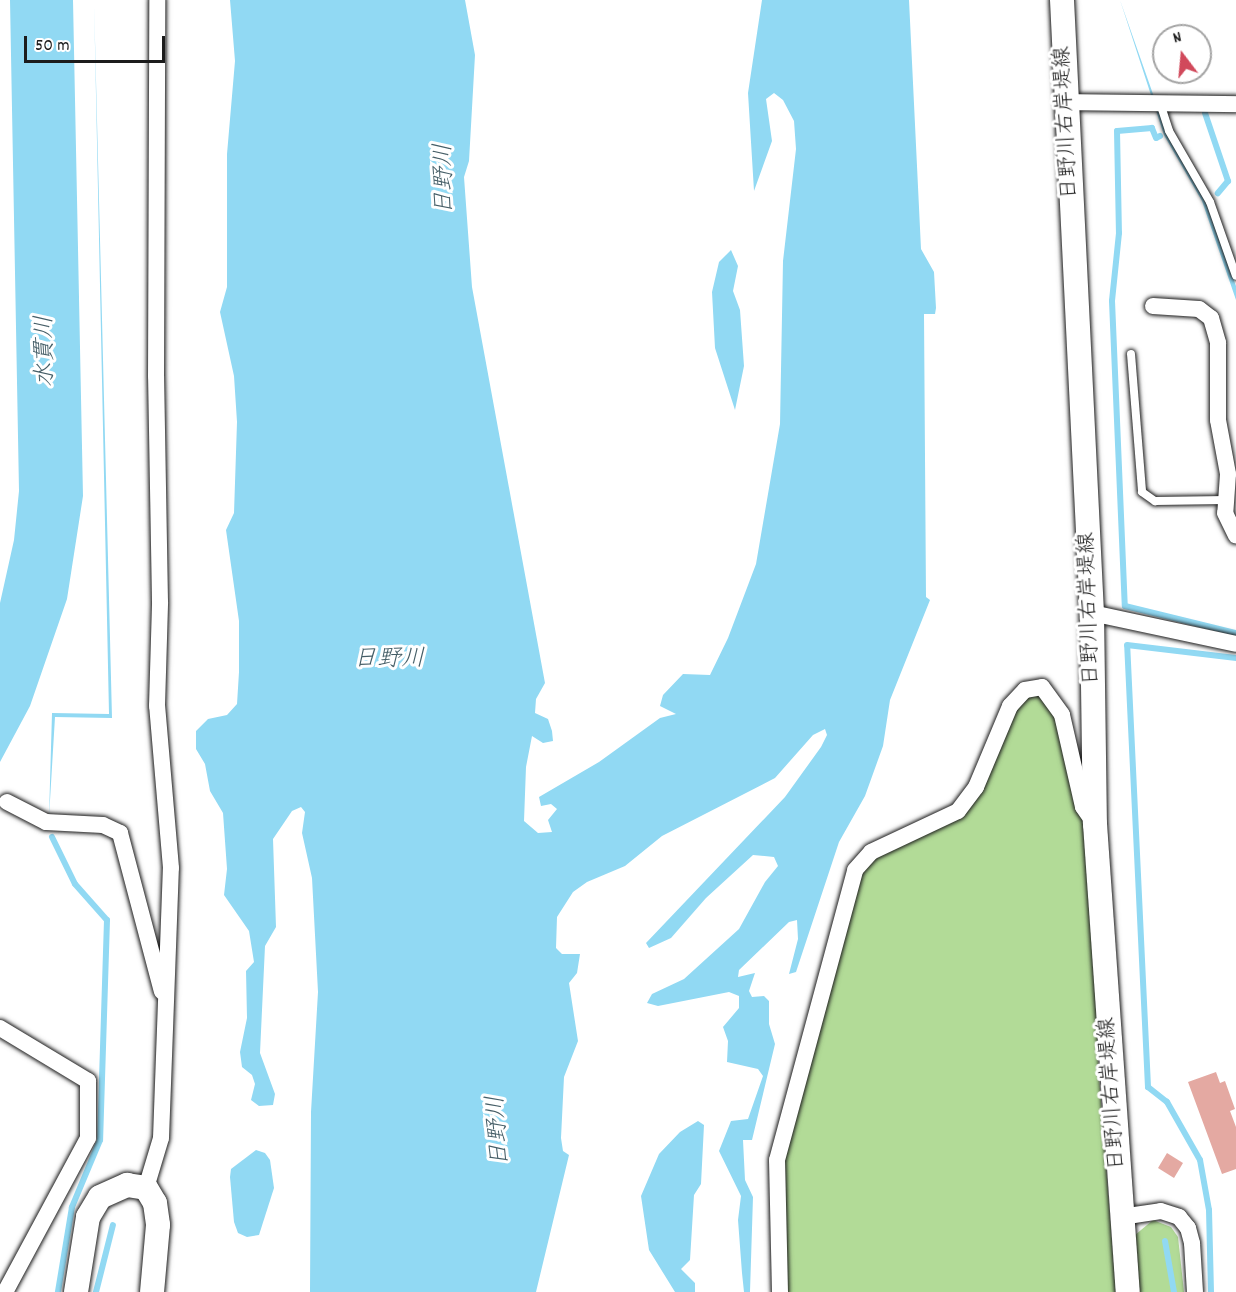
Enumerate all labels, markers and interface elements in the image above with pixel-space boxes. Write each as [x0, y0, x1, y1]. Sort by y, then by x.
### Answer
scale bar [27, 24, 168, 62]
north arrow [1152, 24, 1212, 84]
text: N [1170, 26, 1184, 50]
text: 50 m [35, 34, 70, 59]
street label: 日野川右岸堤線 [1050, 45, 1084, 201]
water label: 日野川 [431, 143, 461, 215]
water label: 水貫川 [32, 315, 62, 387]
street label: 日野川右岸堤線 [1074, 532, 1106, 686]
water label: 日野川 [353, 647, 425, 675]
street label: 日野川右岸堤線 [1094, 1016, 1132, 1172]
water label: 日野川 [483, 1094, 517, 1168]

